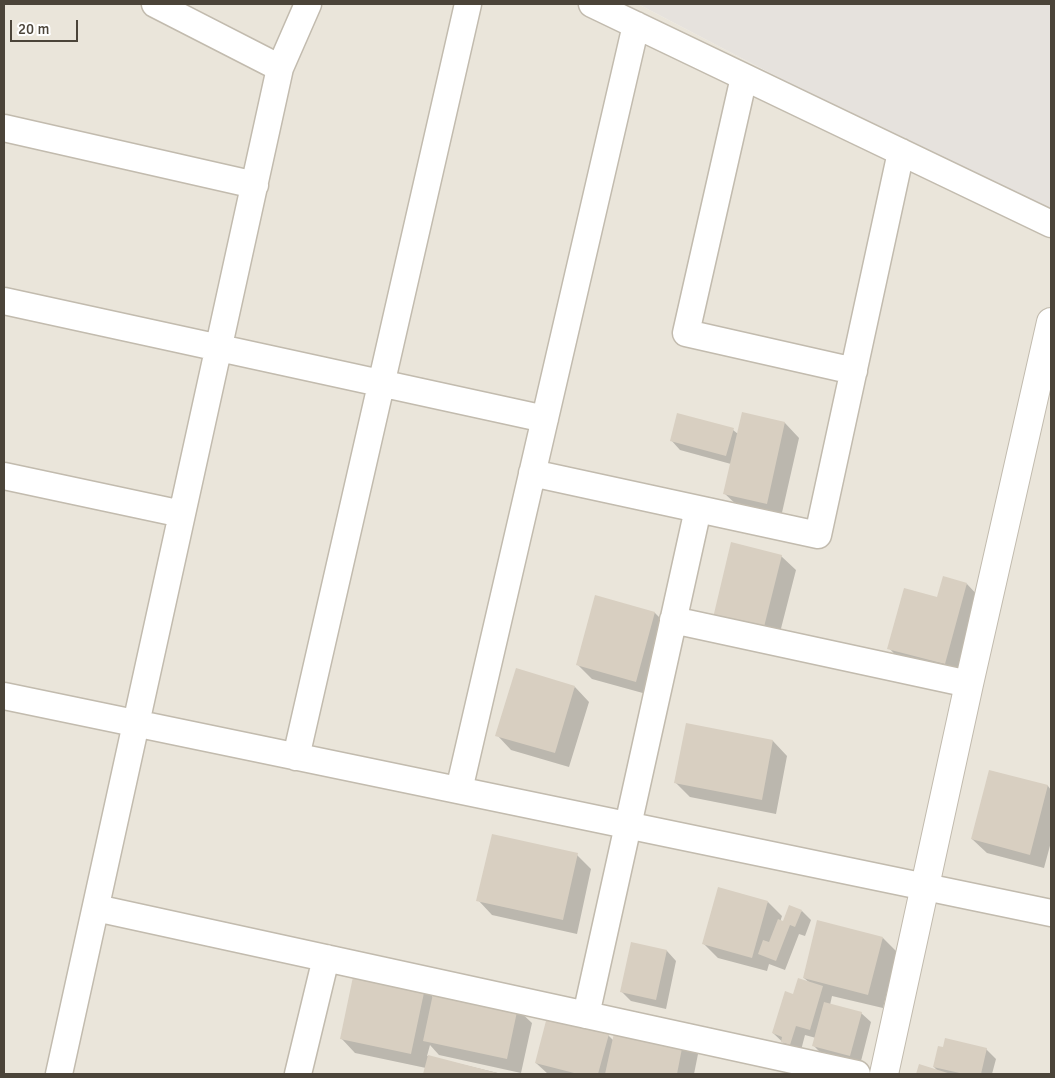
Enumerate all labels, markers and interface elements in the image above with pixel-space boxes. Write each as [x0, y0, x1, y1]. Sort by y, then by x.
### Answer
scale bar [12, 10, 80, 42]
text: 20 m [18, 20, 49, 38]

